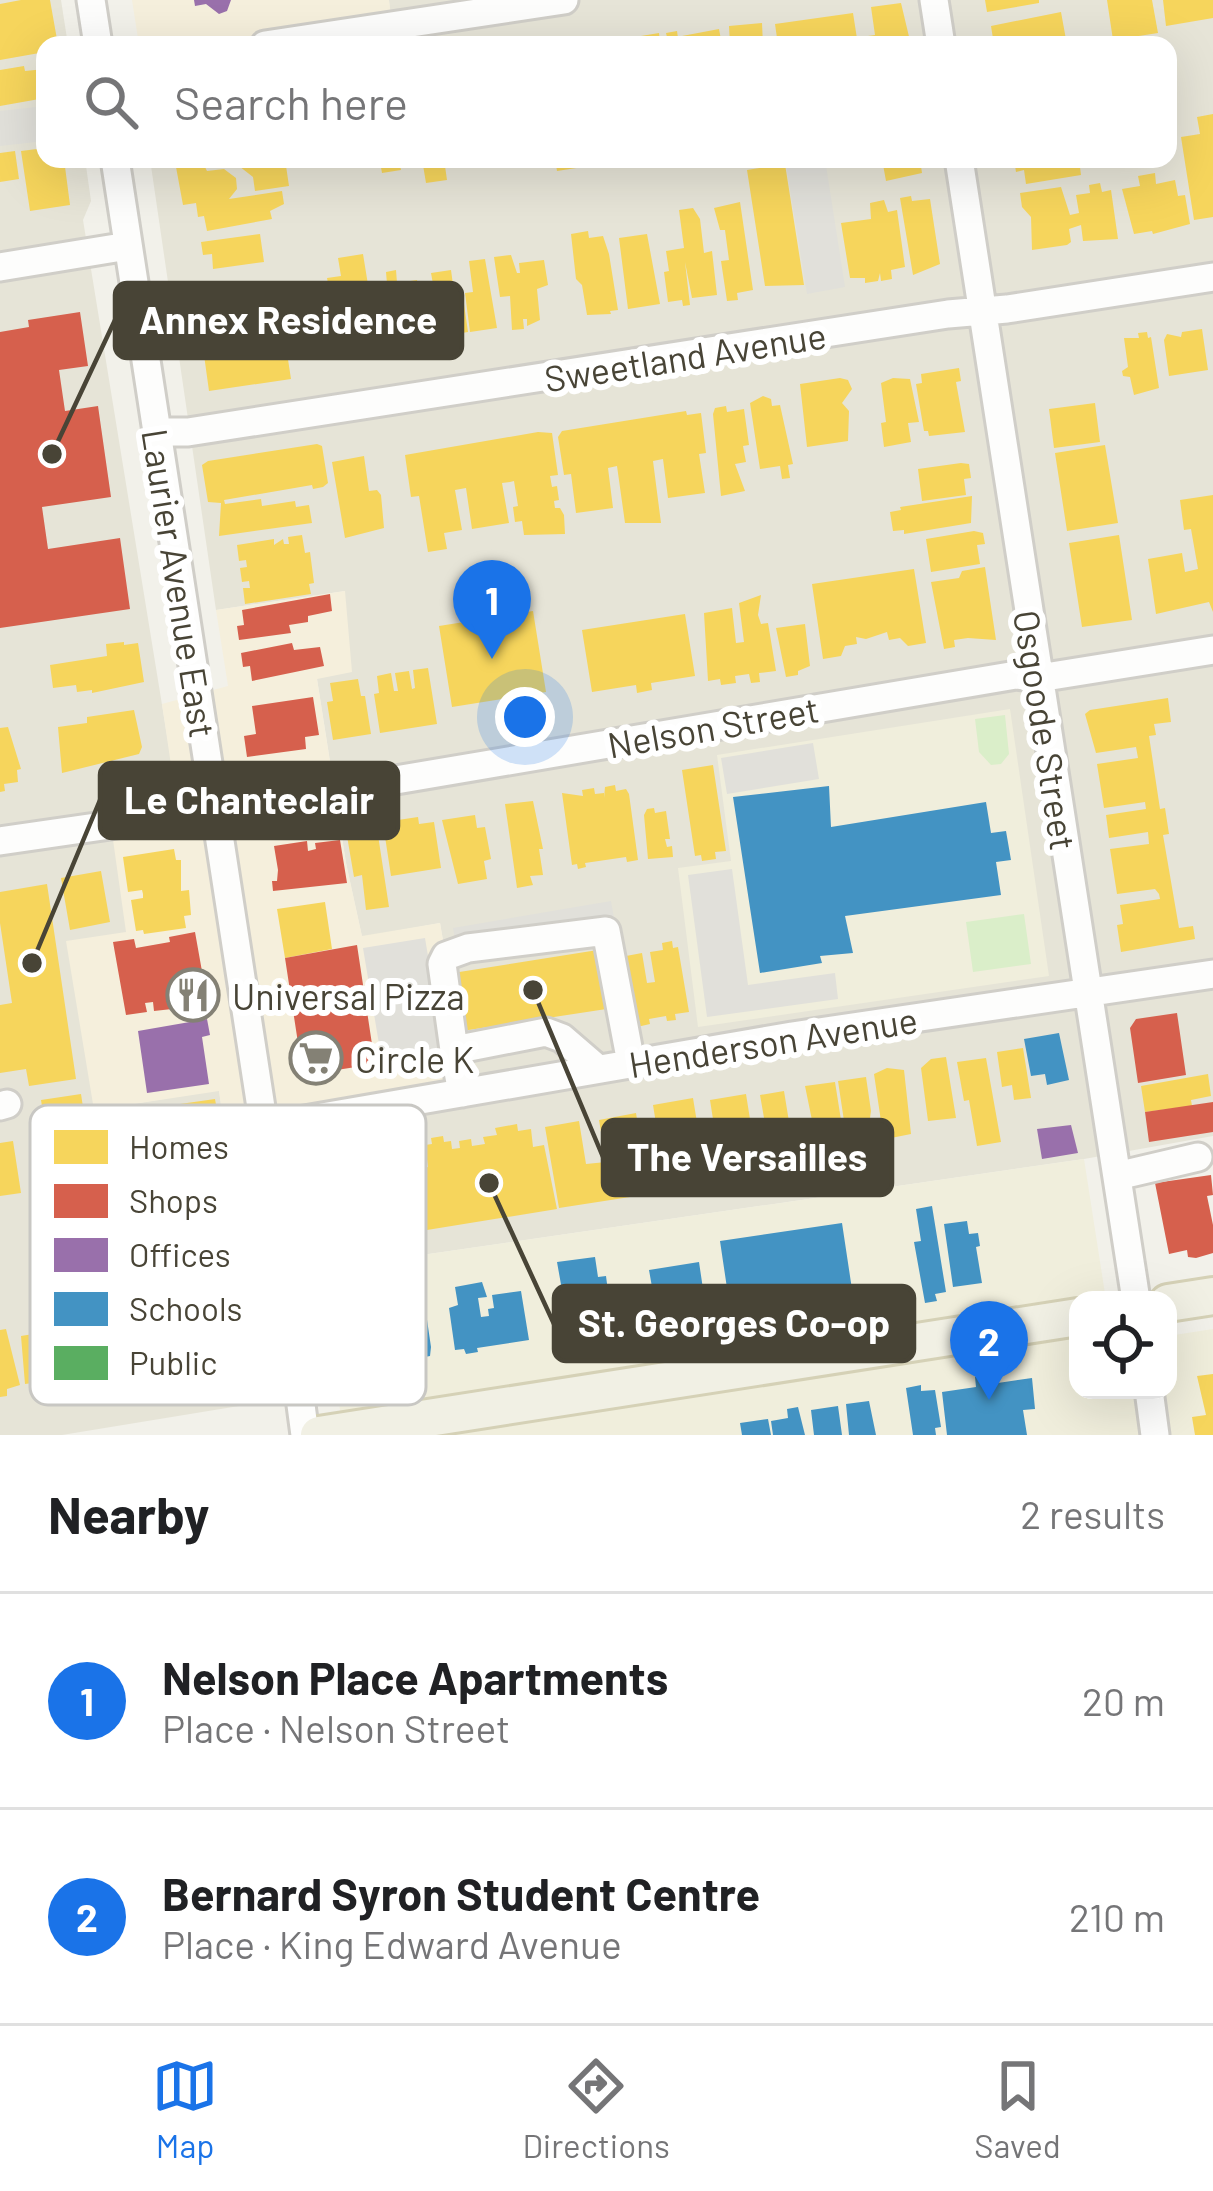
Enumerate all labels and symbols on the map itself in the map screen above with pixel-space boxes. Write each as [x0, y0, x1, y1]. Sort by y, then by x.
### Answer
callout: Annex Residence [115, 283, 462, 358]
text: Annex Residence [139, 295, 437, 342]
street label: Sweetland Avenue [541, 312, 829, 400]
street label: Laurier Avenue East [134, 426, 226, 740]
pin: 1 [453, 560, 531, 659]
street label: Osgoode Street [1006, 607, 1086, 853]
street label: Nelson Street [604, 686, 822, 766]
your location [495, 687, 555, 747]
callout: Le Chanteclair [100, 763, 398, 838]
text: Le Chanteclair [124, 775, 374, 822]
restaurant icon: Universal Pizza [165, 967, 221, 1023]
place label: Universal Pizza [232, 974, 465, 1017]
street label: Henderson Avenue [626, 997, 920, 1085]
supermarket icon: Circle K [288, 1030, 344, 1086]
place label: Circle K [355, 1037, 474, 1080]
legend [30, 1105, 426, 1405]
callout: The Versailles [603, 1120, 892, 1195]
text: Homes [129, 1126, 229, 1166]
text: The Versailles [627, 1132, 867, 1179]
text: Shops [129, 1180, 218, 1220]
text: Offices [129, 1234, 231, 1274]
callout: St. Georges Co-op [554, 1286, 914, 1361]
text: Schools [129, 1288, 242, 1328]
text: St. Georges Co-op [578, 1298, 890, 1345]
pin: 2 [950, 1301, 1028, 1400]
text: Public [129, 1342, 217, 1382]

